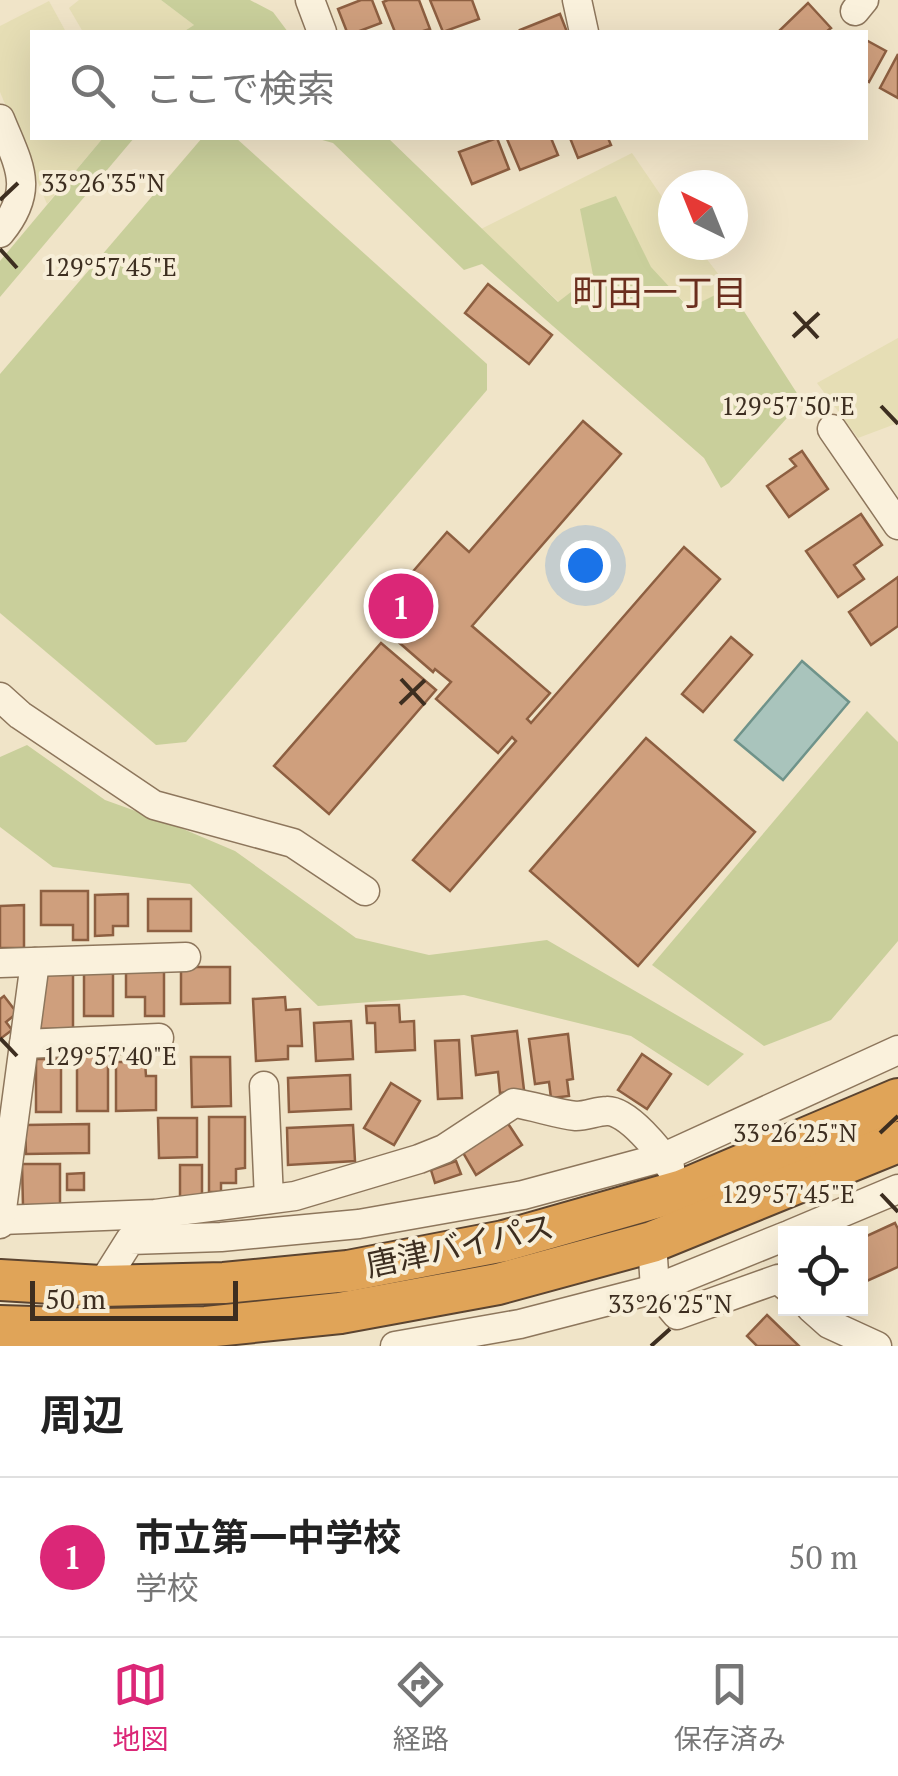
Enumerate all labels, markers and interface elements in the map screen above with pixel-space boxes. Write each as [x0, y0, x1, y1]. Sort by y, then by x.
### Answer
search box [30, 30, 868, 140]
icon: search [65, 58, 120, 113]
text: ここで検索 [145, 63, 335, 113]
text: 33°26'35"N [41, 166, 165, 199]
north arrow [658, 170, 748, 260]
text: 129°57'45"E [43, 250, 177, 283]
district label: 町田一丁目 [572, 269, 748, 315]
text: 129°57'50"E [721, 389, 855, 422]
your location [560, 540, 611, 591]
pin: 1 [368, 568, 434, 644]
text: 129°57'40"E [43, 1039, 177, 1072]
text: 33°26'25"N [733, 1116, 857, 1149]
text: 129°57'45"E [721, 1177, 855, 1210]
street label: 唐津バイパス [362, 1205, 558, 1285]
map controls [778, 1226, 868, 1316]
button: locate [778, 1226, 868, 1316]
scale bar [30, 1276, 238, 1320]
text: 50 m [45, 1280, 106, 1317]
text: 33°26'25"N [608, 1287, 732, 1320]
text: 周辺 [40, 1386, 124, 1442]
text: 市立第一中学校 [135, 1512, 401, 1562]
text: 1 [63, 1536, 82, 1578]
text: 50 m [788, 1536, 858, 1578]
text: 学校 [135, 1566, 199, 1608]
tab: 地図 [112, 1657, 168, 1757]
tab: 経路 [393, 1657, 449, 1757]
tab: 保存済み [674, 1657, 786, 1757]

